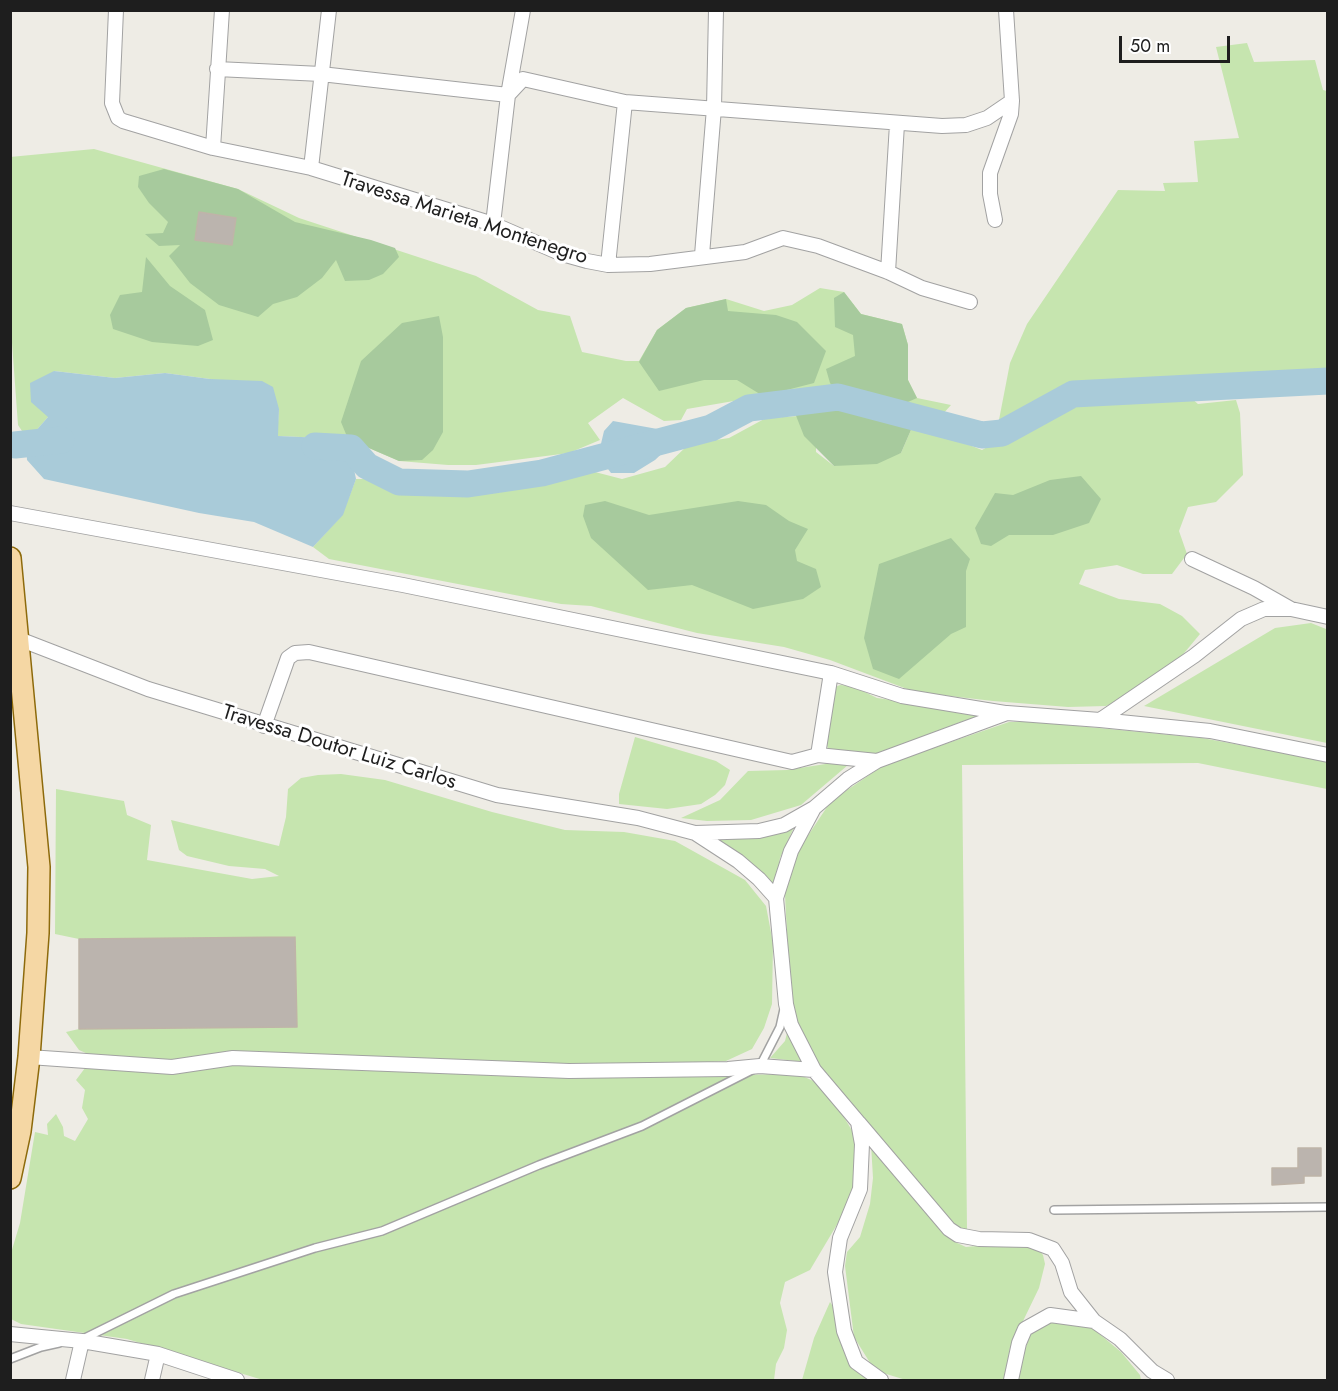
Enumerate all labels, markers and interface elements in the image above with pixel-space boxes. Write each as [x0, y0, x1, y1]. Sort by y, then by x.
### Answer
scale bar [1122, 24, 1233, 62]
text: 50 m [1130, 33, 1170, 59]
street label: Travessa Marieta Montenegro [337, 167, 591, 271]
street label: Travessa Doutor Luiz Carlos [219, 700, 459, 796]

